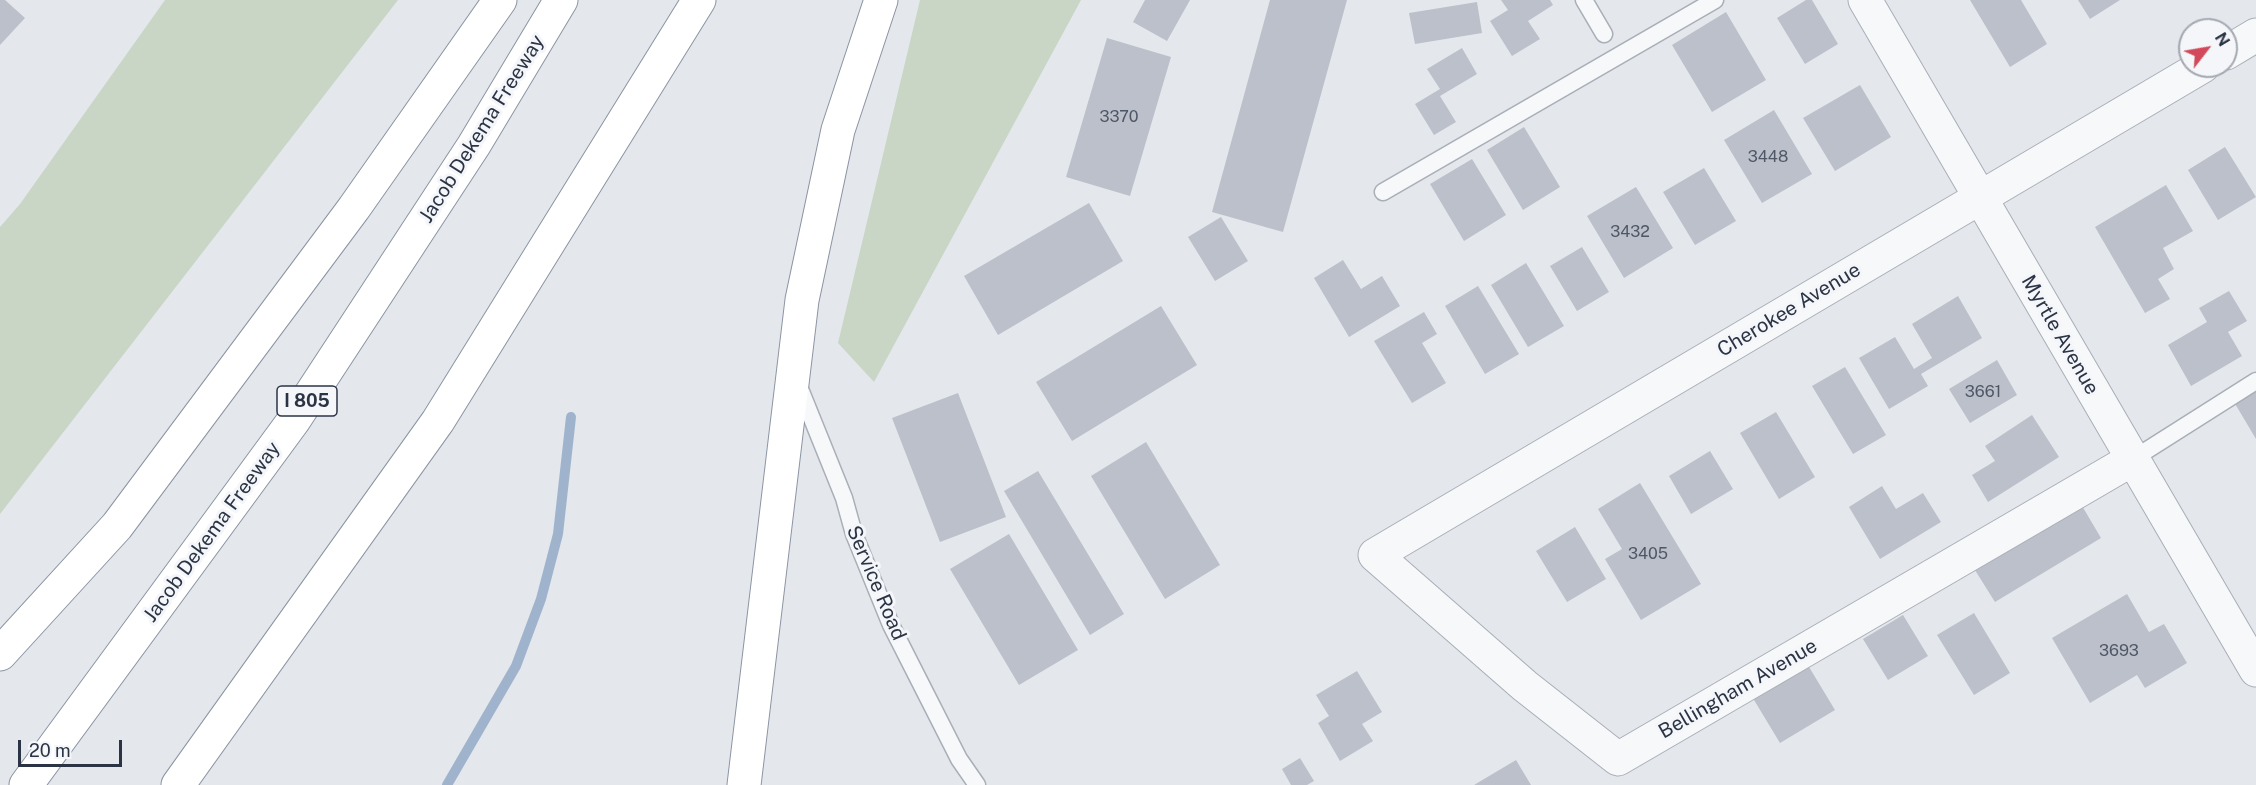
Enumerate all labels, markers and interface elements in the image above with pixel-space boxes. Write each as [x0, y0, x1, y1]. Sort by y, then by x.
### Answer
north arrow [2178, 18, 2238, 78]
text: N [2211, 29, 2234, 50]
street label: Jacob Dekema Freeway [414, 31, 550, 227]
house number: 3370 [1100, 107, 1138, 127]
house number: 3448 [1748, 147, 1788, 167]
house number: 3432 [1610, 222, 1650, 242]
street label: Cherokee Avenue [1713, 258, 1865, 362]
street label: Myrtle Avenue [2016, 271, 2104, 399]
house number: 3661 [1965, 382, 2001, 402]
road number: I 805 [277, 386, 337, 416]
street label: Jacob Dekema Freeway [138, 437, 286, 627]
street label: Service Road [841, 522, 911, 644]
house number: 3405 [1628, 544, 1668, 564]
street label: Bellingham Avenue [1654, 634, 1822, 744]
house number: 3693 [2099, 641, 2139, 661]
scale bar [21, 728, 124, 766]
text: 20 m [29, 740, 71, 761]

